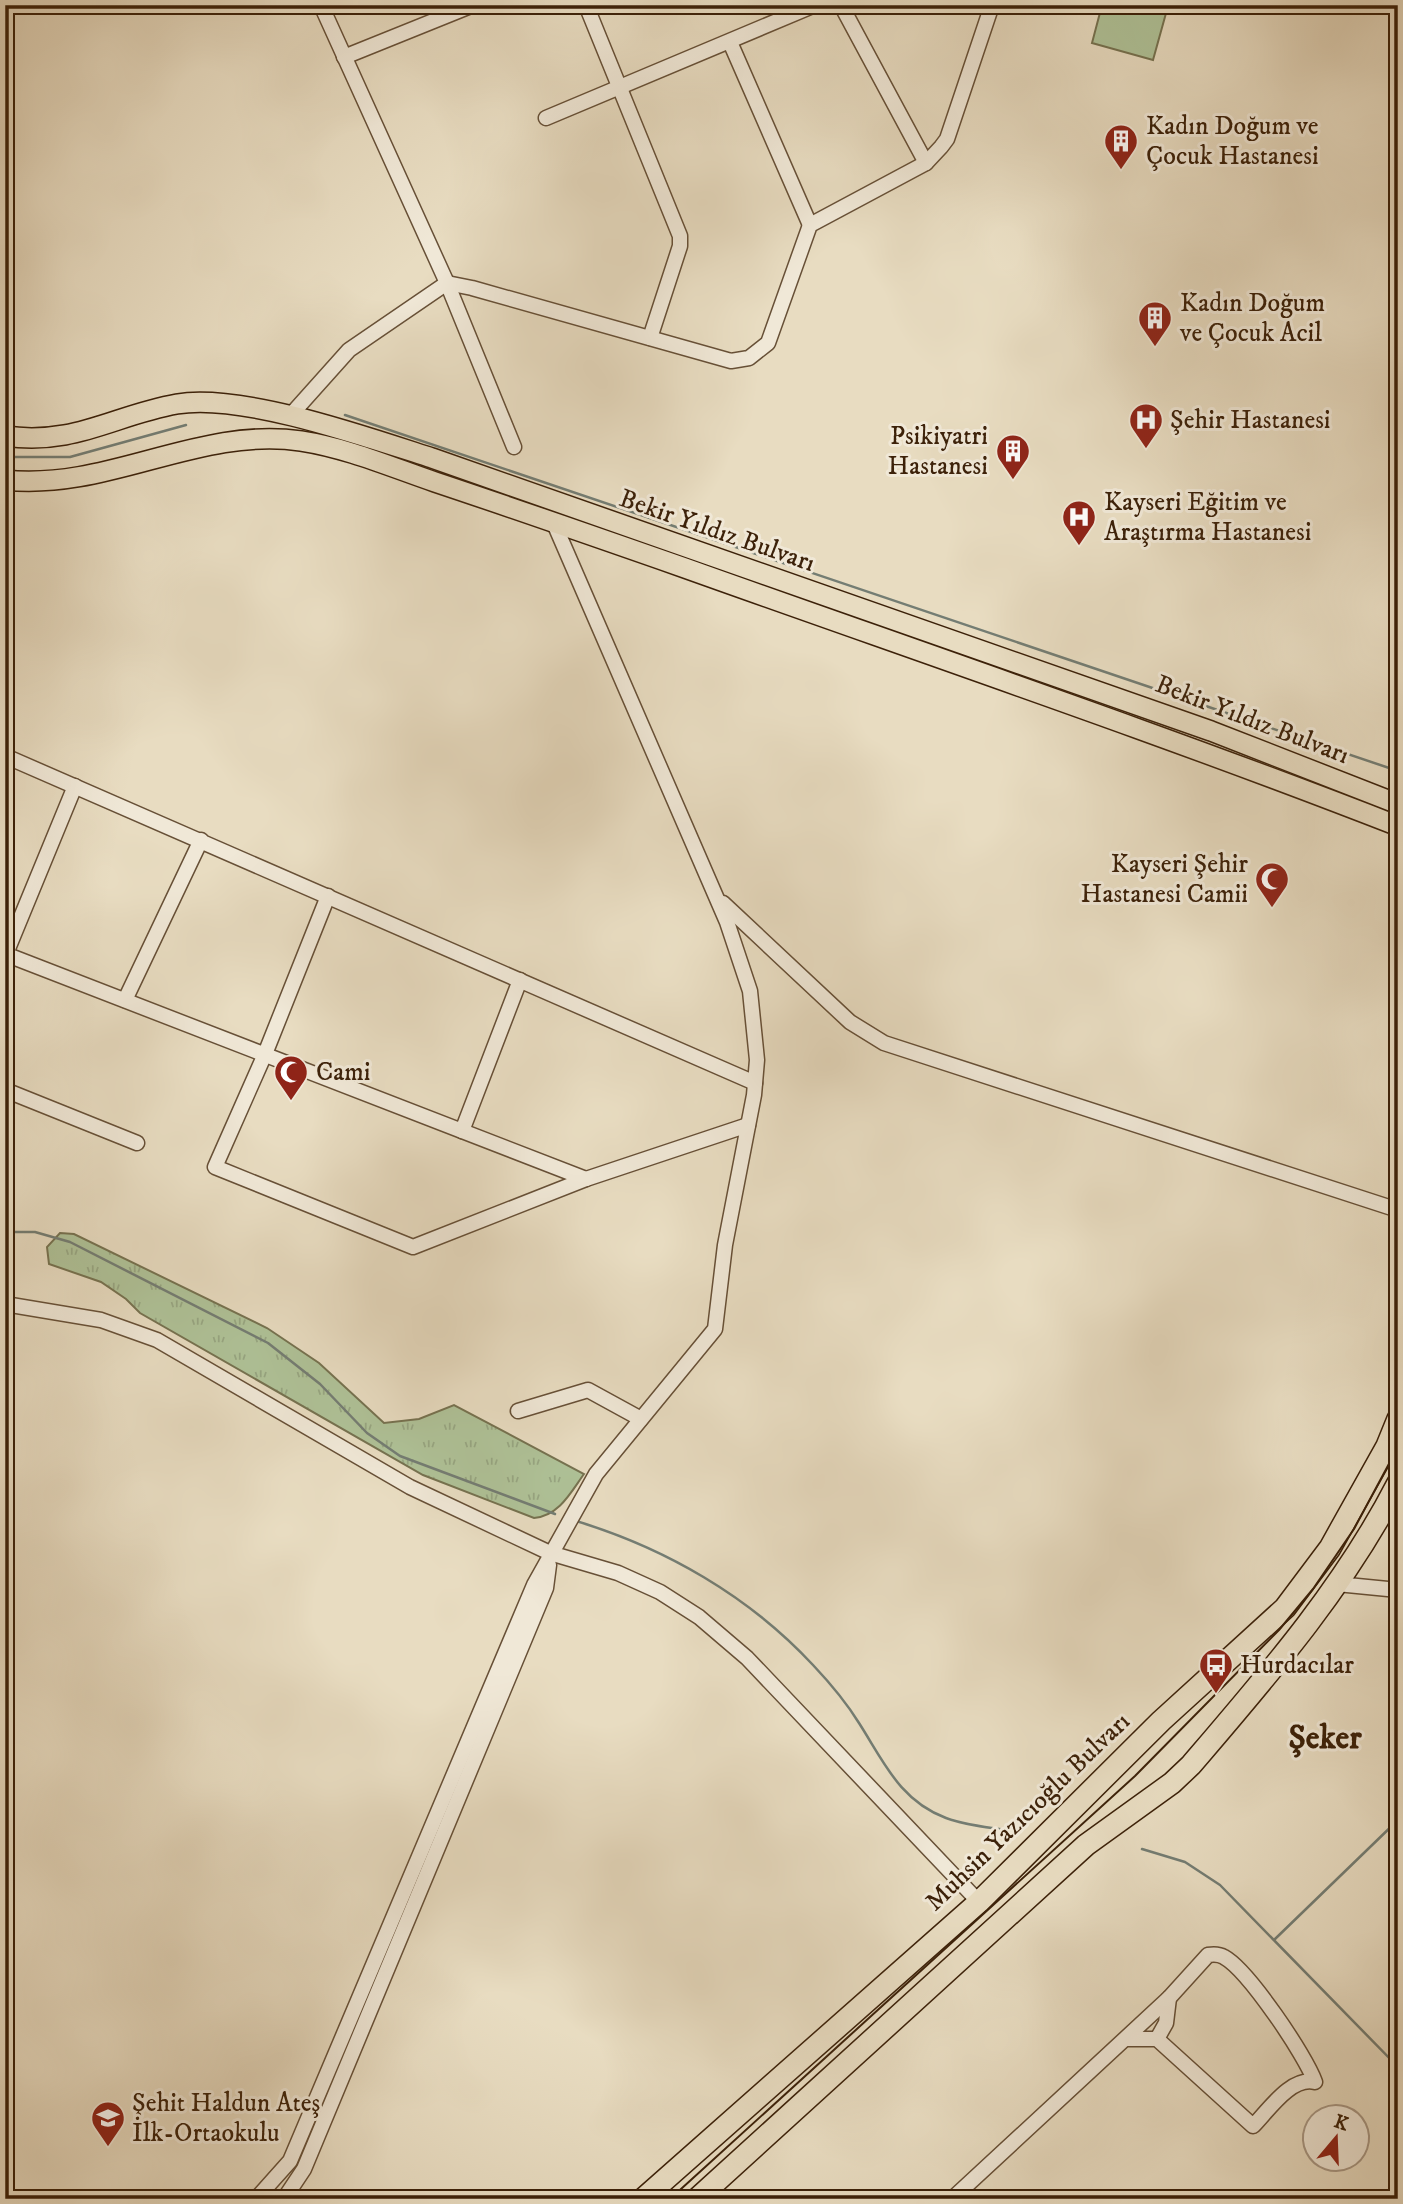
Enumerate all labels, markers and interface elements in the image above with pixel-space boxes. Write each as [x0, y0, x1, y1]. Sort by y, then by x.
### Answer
place label: Kadın Doğum ve Çocuk Hastanesi [1146, 110, 1319, 173]
building icon: Kadın Doğum ve Çocuk Hastanesi [1102, 122, 1140, 171]
place label: Kadın Doğum ve Çocuk Acil [1179, 287, 1325, 350]
building icon: Kadın Doğum ve Çocuk Acil [1136, 299, 1174, 348]
hospital icon: Şehir Hastanesi [1127, 401, 1165, 450]
place label: Şehir Hastanesi [1170, 404, 1331, 437]
place label: Psikiyatri Hastanesi [887, 420, 988, 483]
building icon: Psikiyatri Hastanesi [994, 432, 1032, 481]
street label: Bekir Yıldız Bulvarı [615, 482, 819, 580]
place label: Kayseri Eğitim ve Araştırma Hastanesi [1104, 486, 1311, 549]
hospital icon: Kayseri Eğitim ve Araştırma Hastanesi [1060, 498, 1098, 547]
street label: Bekir Yıldız Bulvarı [1150, 668, 1354, 772]
place label: Kayseri Şehir Hastanesi Camii [1081, 848, 1248, 911]
mosque icon: Kayseri Şehir Hastanesi Camii [1253, 860, 1291, 909]
mosque icon: Cami [272, 1053, 310, 1102]
place label: Cami [316, 1056, 371, 1089]
bus stop icon: Hurdacılar [1197, 1646, 1235, 1695]
place label: Hurdacılar [1240, 1649, 1354, 1682]
street label: Muhsin Yazıcıoğlu Bulvarı [919, 1706, 1137, 1918]
district label: Şeker [1289, 1718, 1362, 1759]
place label: Şehit Haldun Ateş İlk-Ortaokulu [132, 2087, 320, 2150]
school or university icon: Şehit Haldun Ateş İlk-Ortaokulu [89, 2099, 127, 2148]
north arrow [1302, 2102, 1372, 2172]
text: K [1331, 2110, 1352, 2137]

